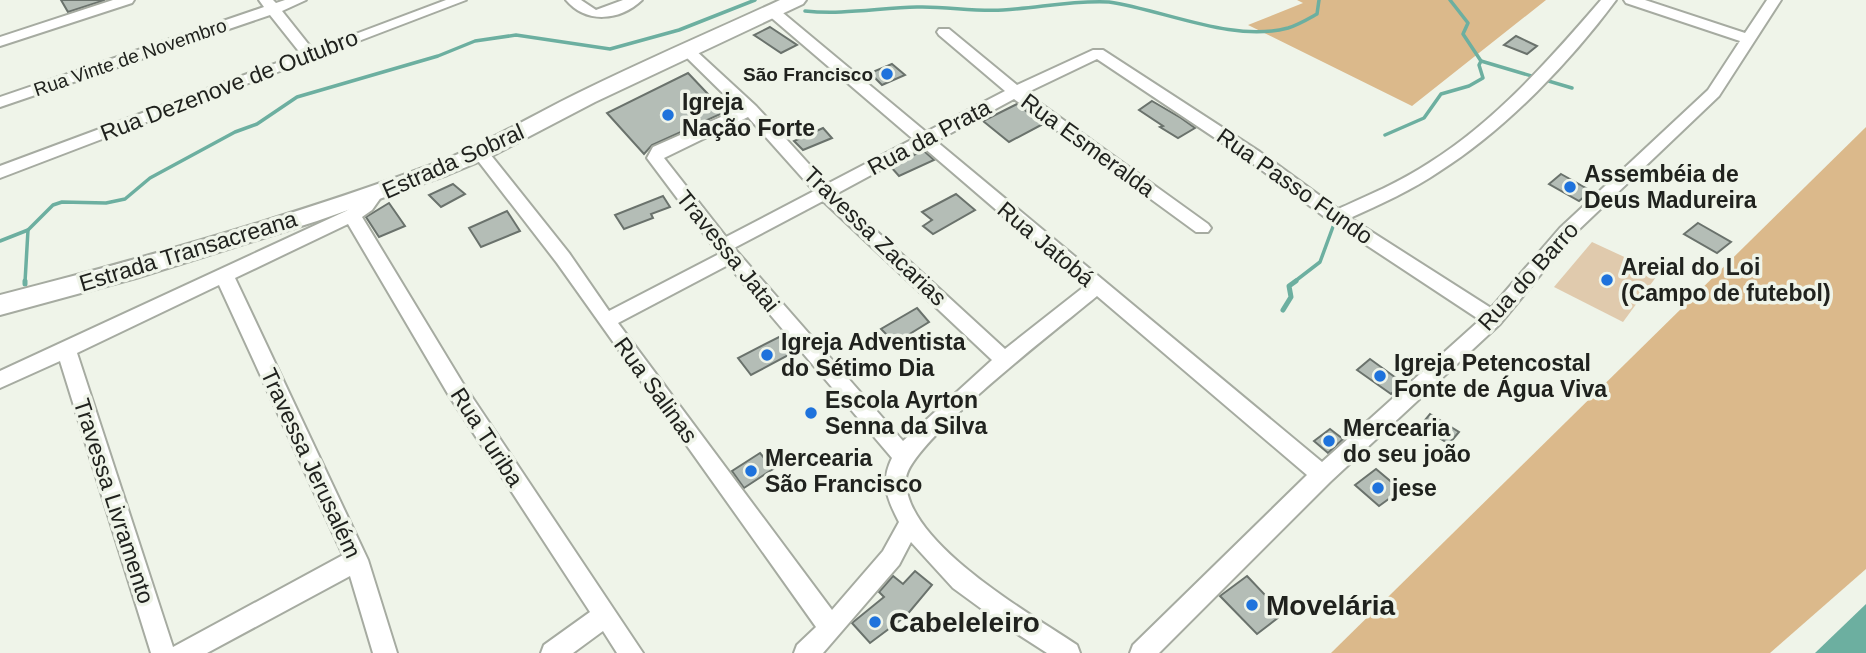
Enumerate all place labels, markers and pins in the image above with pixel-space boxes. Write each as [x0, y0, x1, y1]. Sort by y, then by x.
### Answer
place label: São Francisco [743, 64, 873, 85]
marker: São Francisco [879, 66, 895, 82]
place label: Igreja Nação Forte [682, 89, 815, 141]
marker: Igreja Nação Forte [660, 107, 676, 123]
place label: Assembéia de Deus Madureira [1584, 161, 1757, 213]
marker: Assembéia de Deus Madureira [1562, 179, 1578, 195]
place label: Areial do Loi (Campo de futebol) [1621, 254, 1831, 306]
marker: Areial do Loi (Campo de futebol) [1599, 272, 1615, 288]
place label: Igreja Adventista do Sétimo Dia [781, 329, 966, 381]
marker: Igreja Adventista do Sétimo Dia [759, 347, 775, 363]
place label: Igreja Petencostal Fonte de Água Viva [1394, 350, 1607, 402]
marker: Igreja Petencostal Fonte de Água Viva [1372, 368, 1388, 384]
place label: Escola Ayrton Senna da Silva [825, 387, 988, 439]
marker: Escola Ayrton Senna da Silva [803, 405, 819, 421]
place label: Mercearia do seu joão [1343, 415, 1471, 467]
marker: Mercearia do seu joão [1321, 433, 1337, 449]
place label: Mercearia São Francisco [765, 445, 922, 497]
marker: Mercearia São Francisco [743, 463, 759, 479]
place label: jese [1391, 475, 1437, 501]
marker: jese [1370, 480, 1386, 496]
place label: Movelária [1266, 590, 1396, 621]
marker: Movelária [1244, 597, 1260, 613]
place label: Cabeleleiro [889, 607, 1040, 638]
marker: Cabeleleiro [867, 614, 883, 630]

